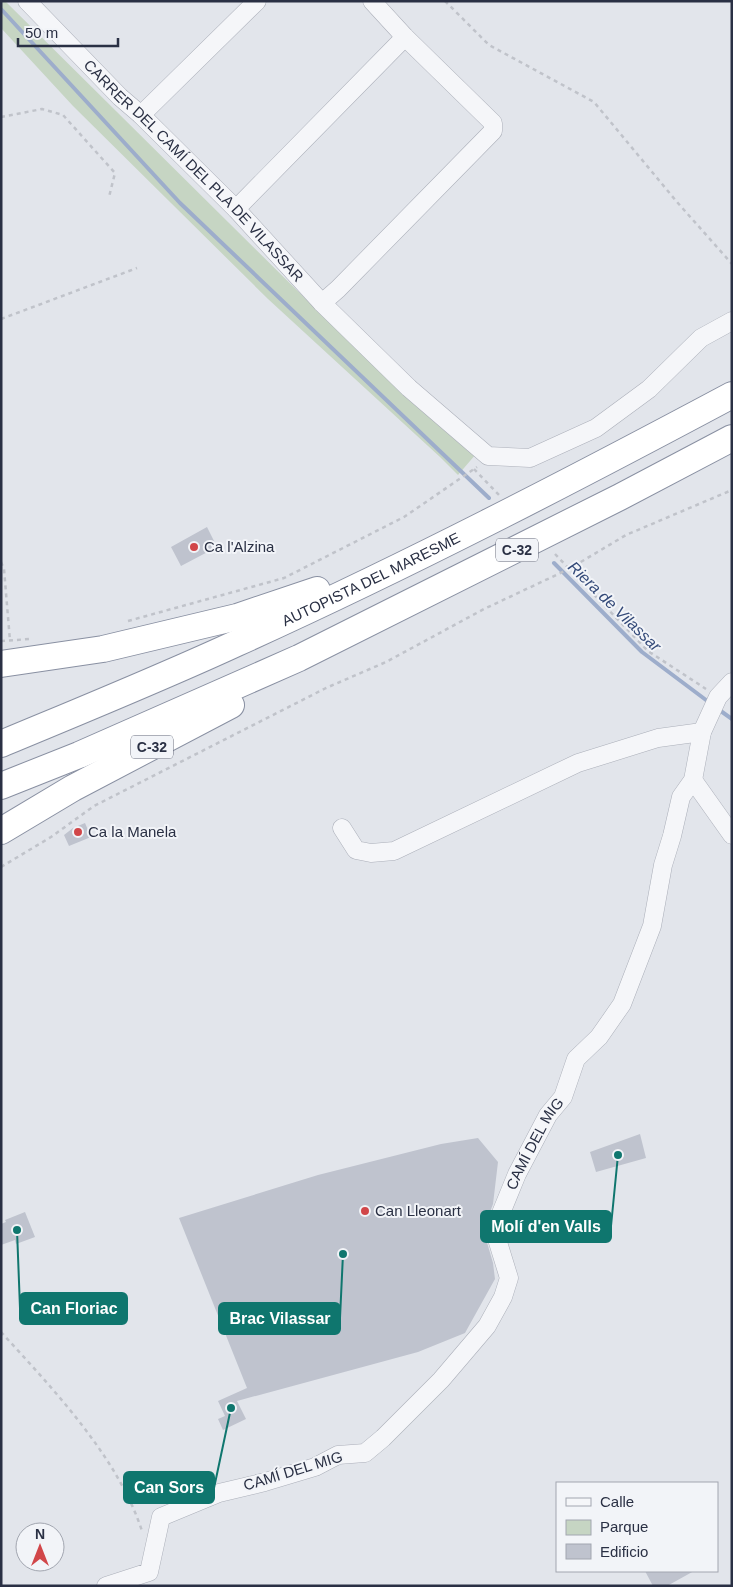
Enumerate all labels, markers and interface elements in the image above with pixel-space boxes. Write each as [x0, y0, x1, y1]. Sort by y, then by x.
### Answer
scale bar [18, 15, 118, 47]
text: 50 m [25, 24, 58, 41]
street label: CARRER DEL CAMÍ DEL PLA DE VILASSAR [81, 56, 307, 285]
street label: AUTOPISTA DEL MARESME [279, 529, 463, 629]
place label: Ca l'Alzina [204, 538, 275, 555]
road number: C-32 [496, 538, 538, 562]
marker: Ca l'Alzina [188, 541, 200, 553]
water label: Riera de Vilassar [565, 558, 665, 655]
road number: C-32 [131, 736, 173, 759]
place label: Ca la Manela [88, 823, 177, 840]
marker: Ca la Manela [72, 826, 84, 838]
street label: CAMÍ DEL MIG [502, 1094, 567, 1192]
place label: Can Lleonart [375, 1202, 462, 1219]
marker: Can Lleonart [359, 1205, 371, 1217]
callout: Molí d'en Valls [481, 1211, 611, 1242]
text: Molí d'en Valls [491, 1218, 601, 1235]
callout: Can Floriac [20, 1293, 127, 1324]
text: Can Floriac [30, 1300, 118, 1317]
callout: Brac Vilassar [219, 1303, 340, 1334]
text: Brac Vilassar [229, 1310, 331, 1327]
street label: CAMÍ DEL MIG [241, 1447, 344, 1494]
callout: Can Sors [124, 1472, 214, 1503]
text: Can Sors [134, 1479, 204, 1496]
legend [556, 1482, 718, 1572]
text: Calle [600, 1493, 634, 1510]
text: Parque [600, 1518, 648, 1535]
north arrow [15, 1522, 65, 1572]
text: N [35, 1526, 45, 1542]
text: Edificio [600, 1543, 648, 1560]

